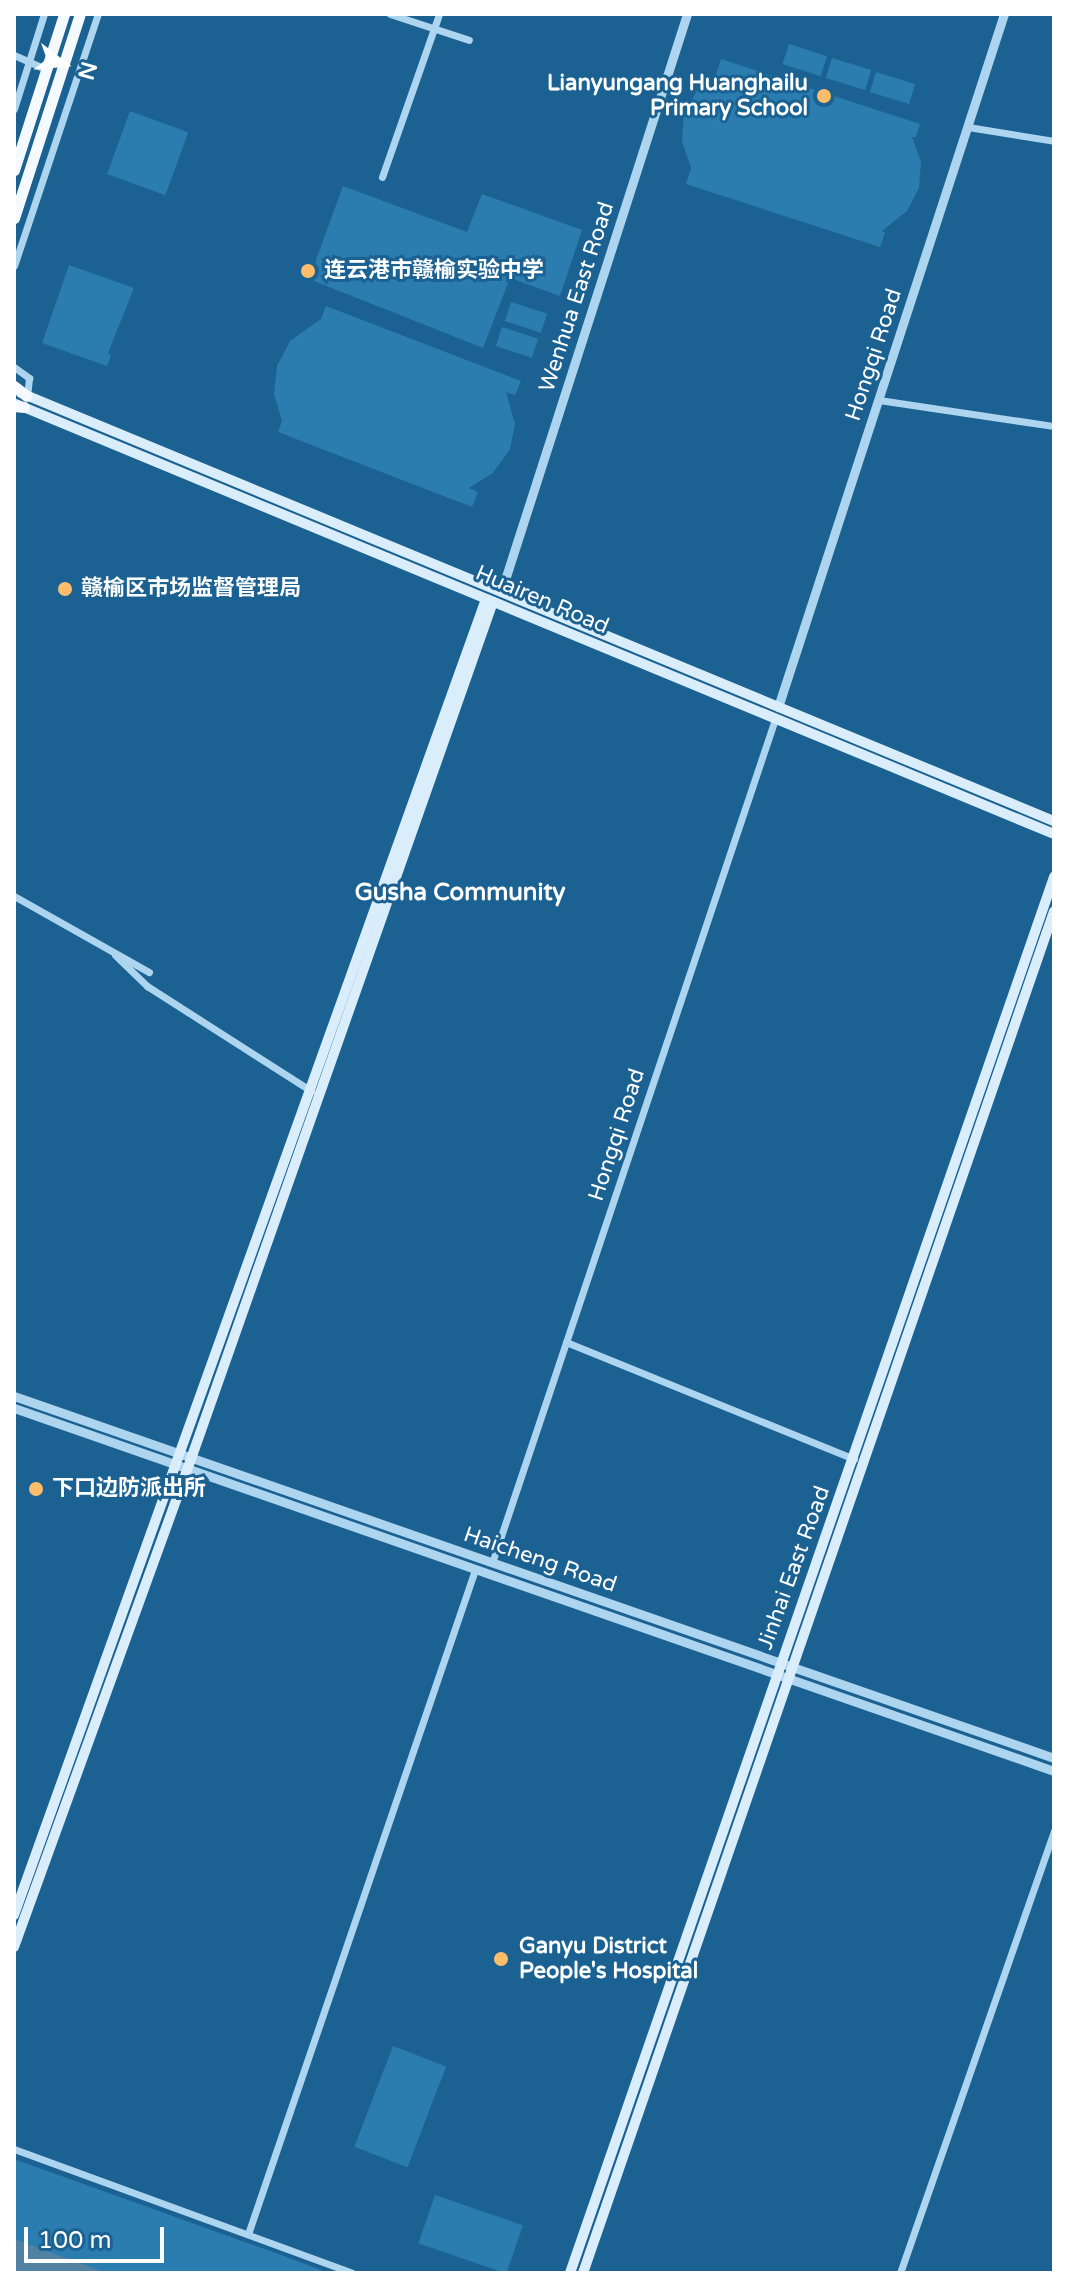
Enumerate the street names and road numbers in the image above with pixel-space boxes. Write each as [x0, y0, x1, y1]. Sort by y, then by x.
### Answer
street label: Wenhua East Road [534, 199, 620, 395]
street label: Hongqi Road [840, 286, 908, 424]
street label: Huairen Road [471, 560, 613, 640]
street label: Hongqi Road [583, 1066, 651, 1204]
street label: Jinhai East Road [752, 1483, 836, 1653]
street label: Haicheng Road [460, 1521, 620, 1599]

